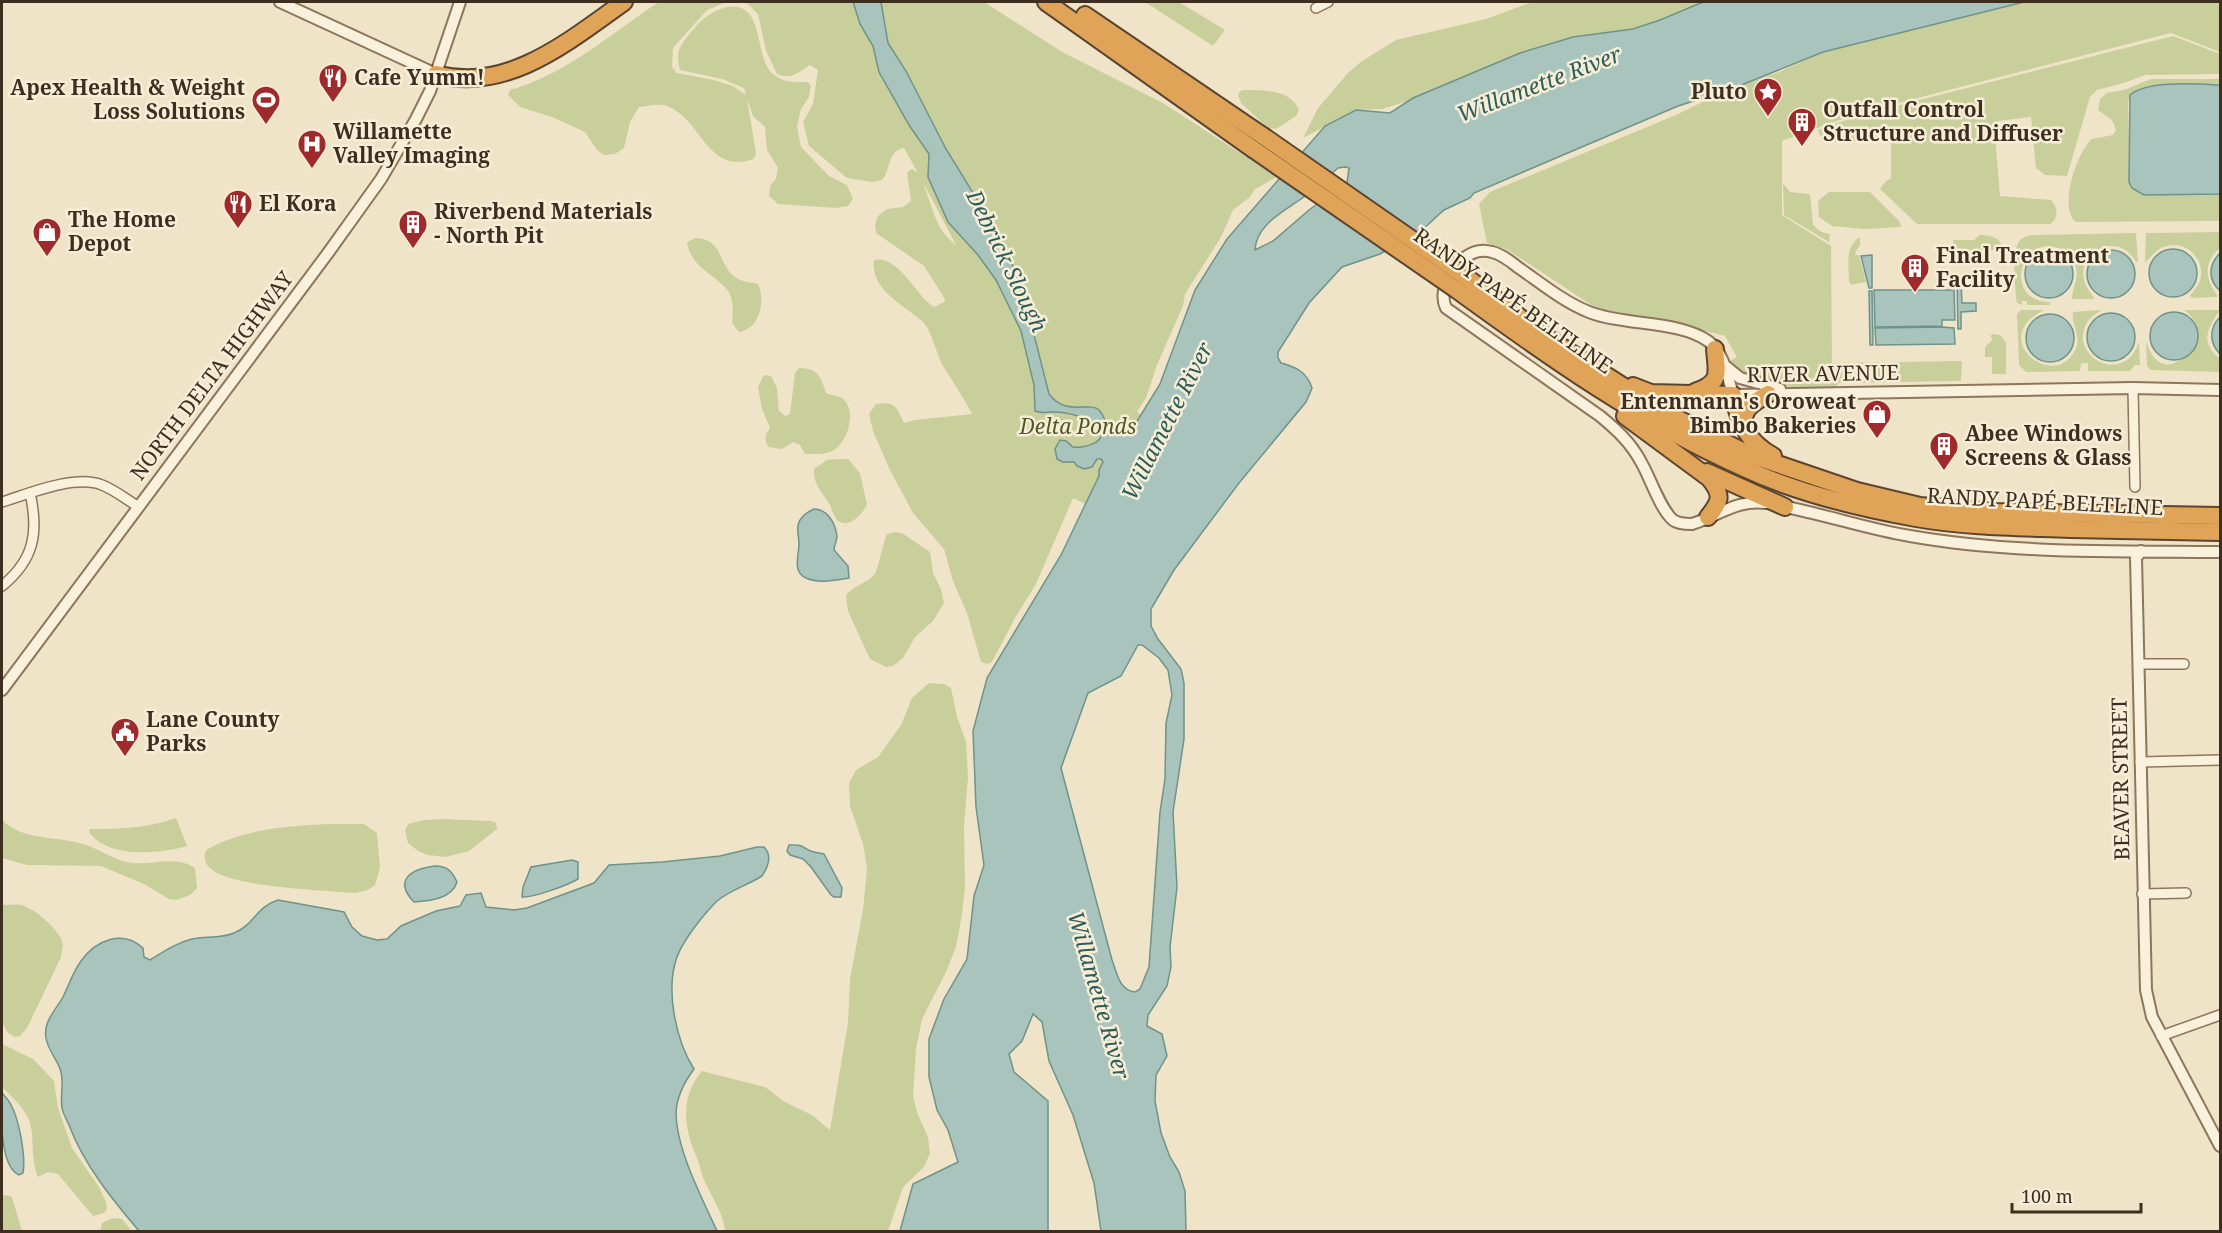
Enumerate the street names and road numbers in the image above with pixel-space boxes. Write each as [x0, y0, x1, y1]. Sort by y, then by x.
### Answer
street label: RANDY PAPÉ BELTLINE [1409, 221, 1619, 380]
street label: NORTH DELTA HIGHWAY [123, 265, 300, 486]
street label: RIVER AVENUE [1746, 358, 1899, 388]
street label: RANDY PAPÉ BELTLINE [1926, 481, 2164, 521]
street label: BEAVER STREET [2105, 697, 2135, 861]

